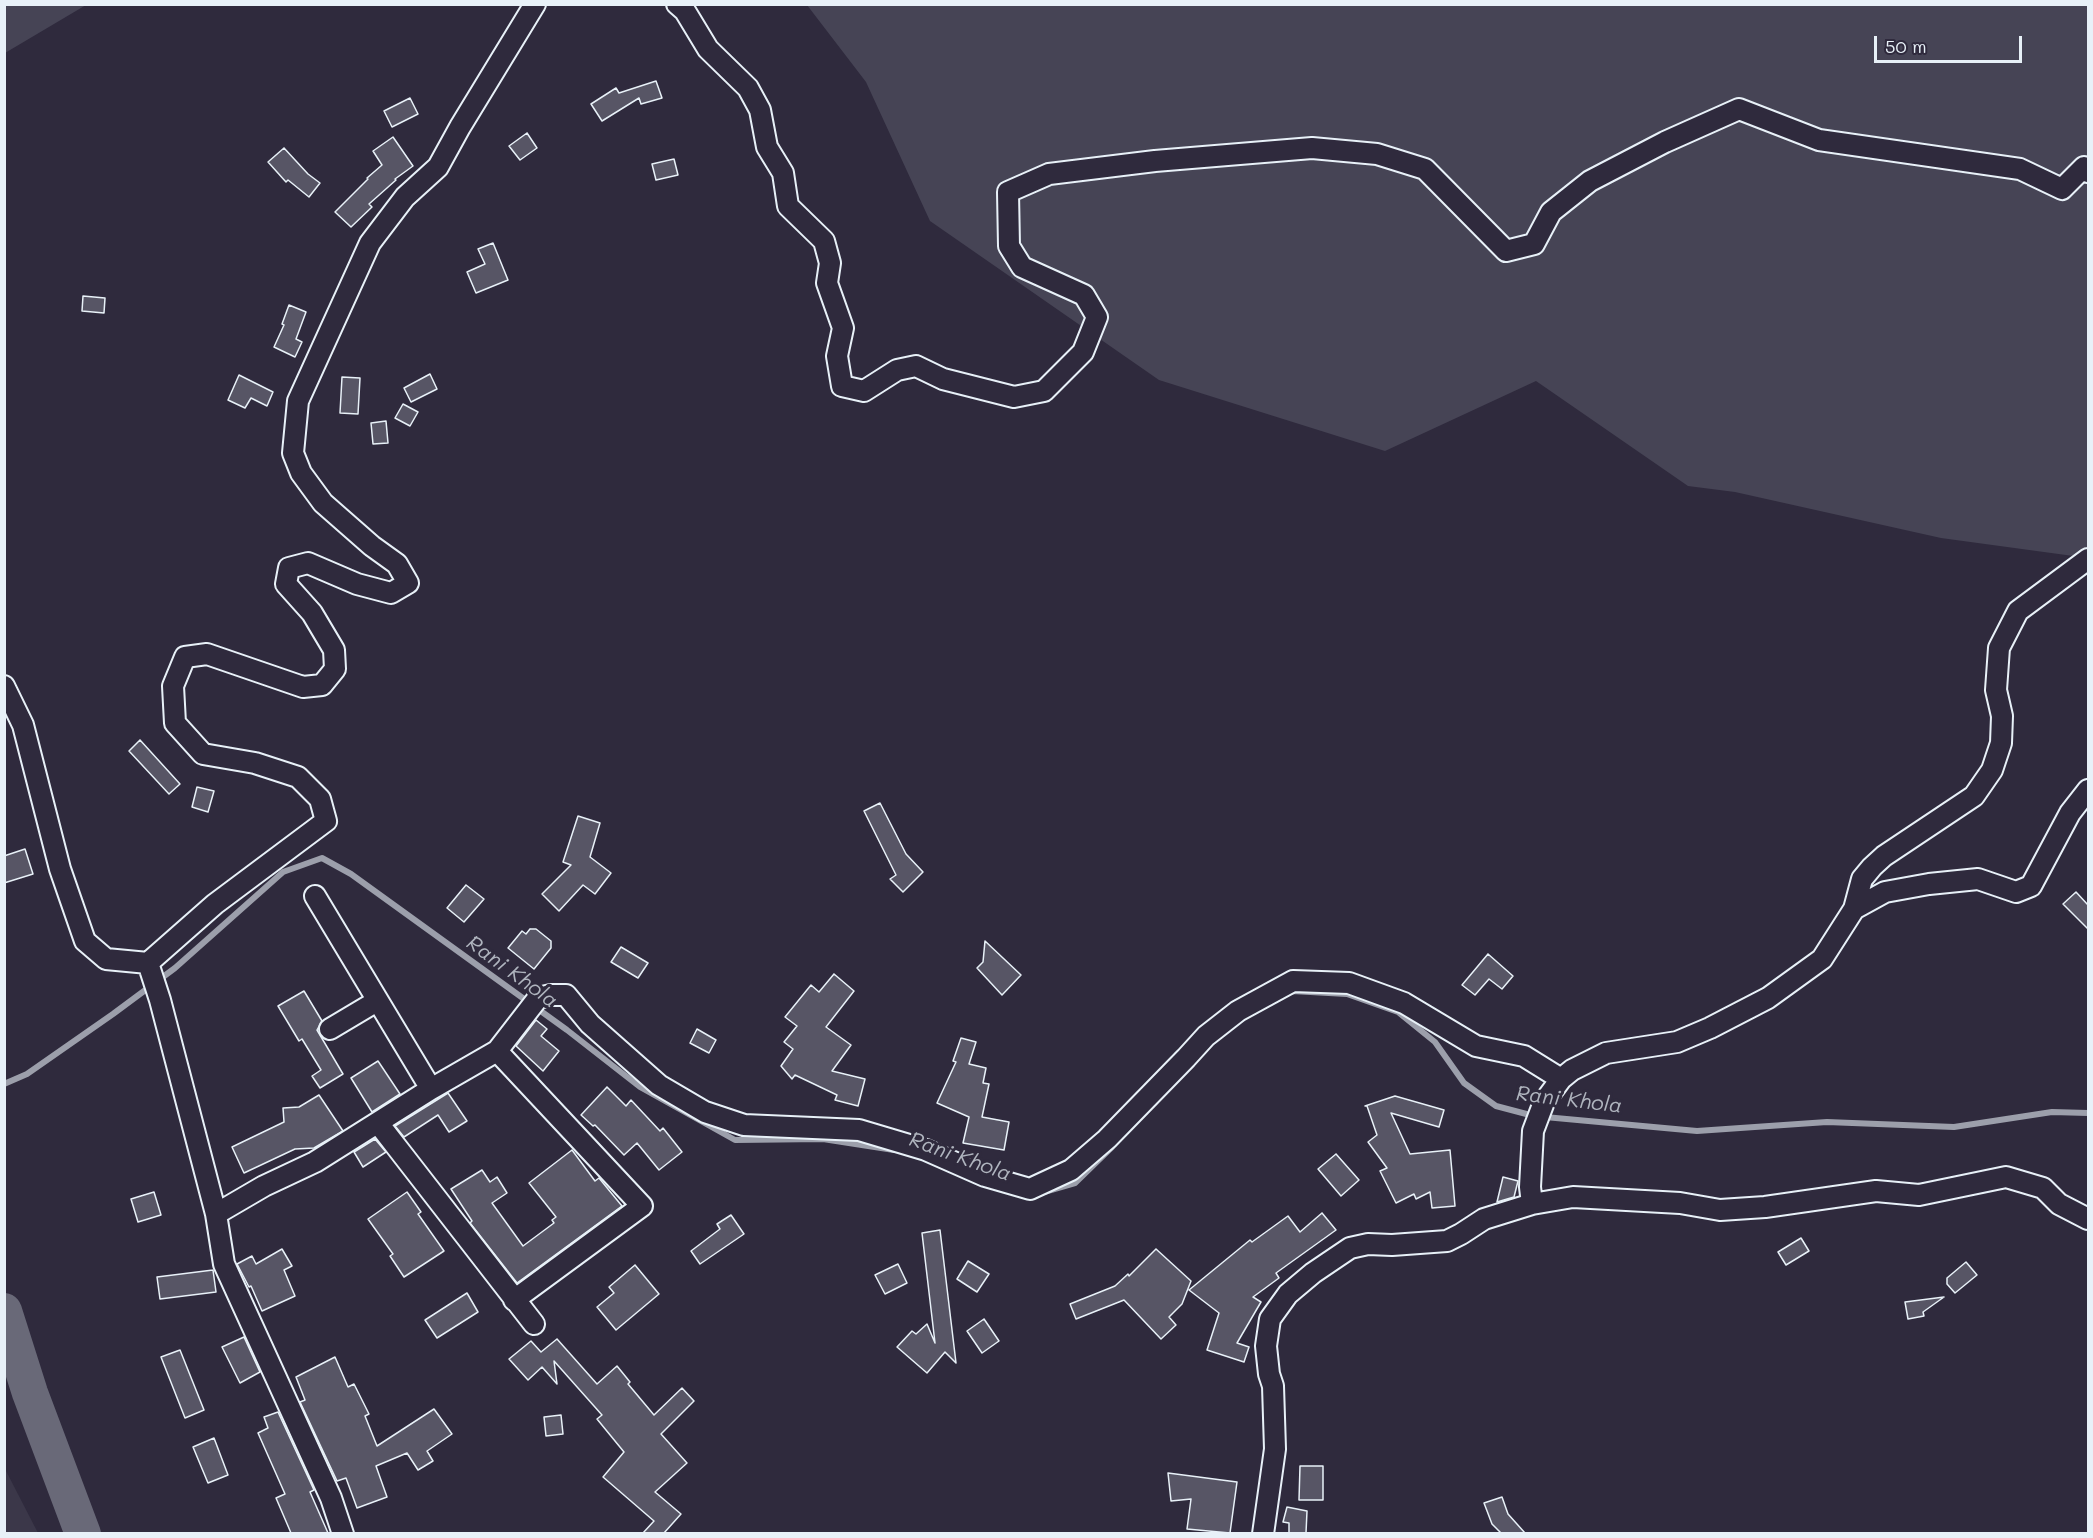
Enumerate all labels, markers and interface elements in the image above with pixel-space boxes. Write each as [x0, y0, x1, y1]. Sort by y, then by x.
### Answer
scale bar [1877, 24, 2026, 62]
text: 50 m [1885, 34, 1927, 58]
water label: Rani Khola [461, 930, 563, 1014]
water label: Rani Khola [1515, 1081, 1623, 1119]
water label: Rani Khola [906, 1127, 1014, 1187]

